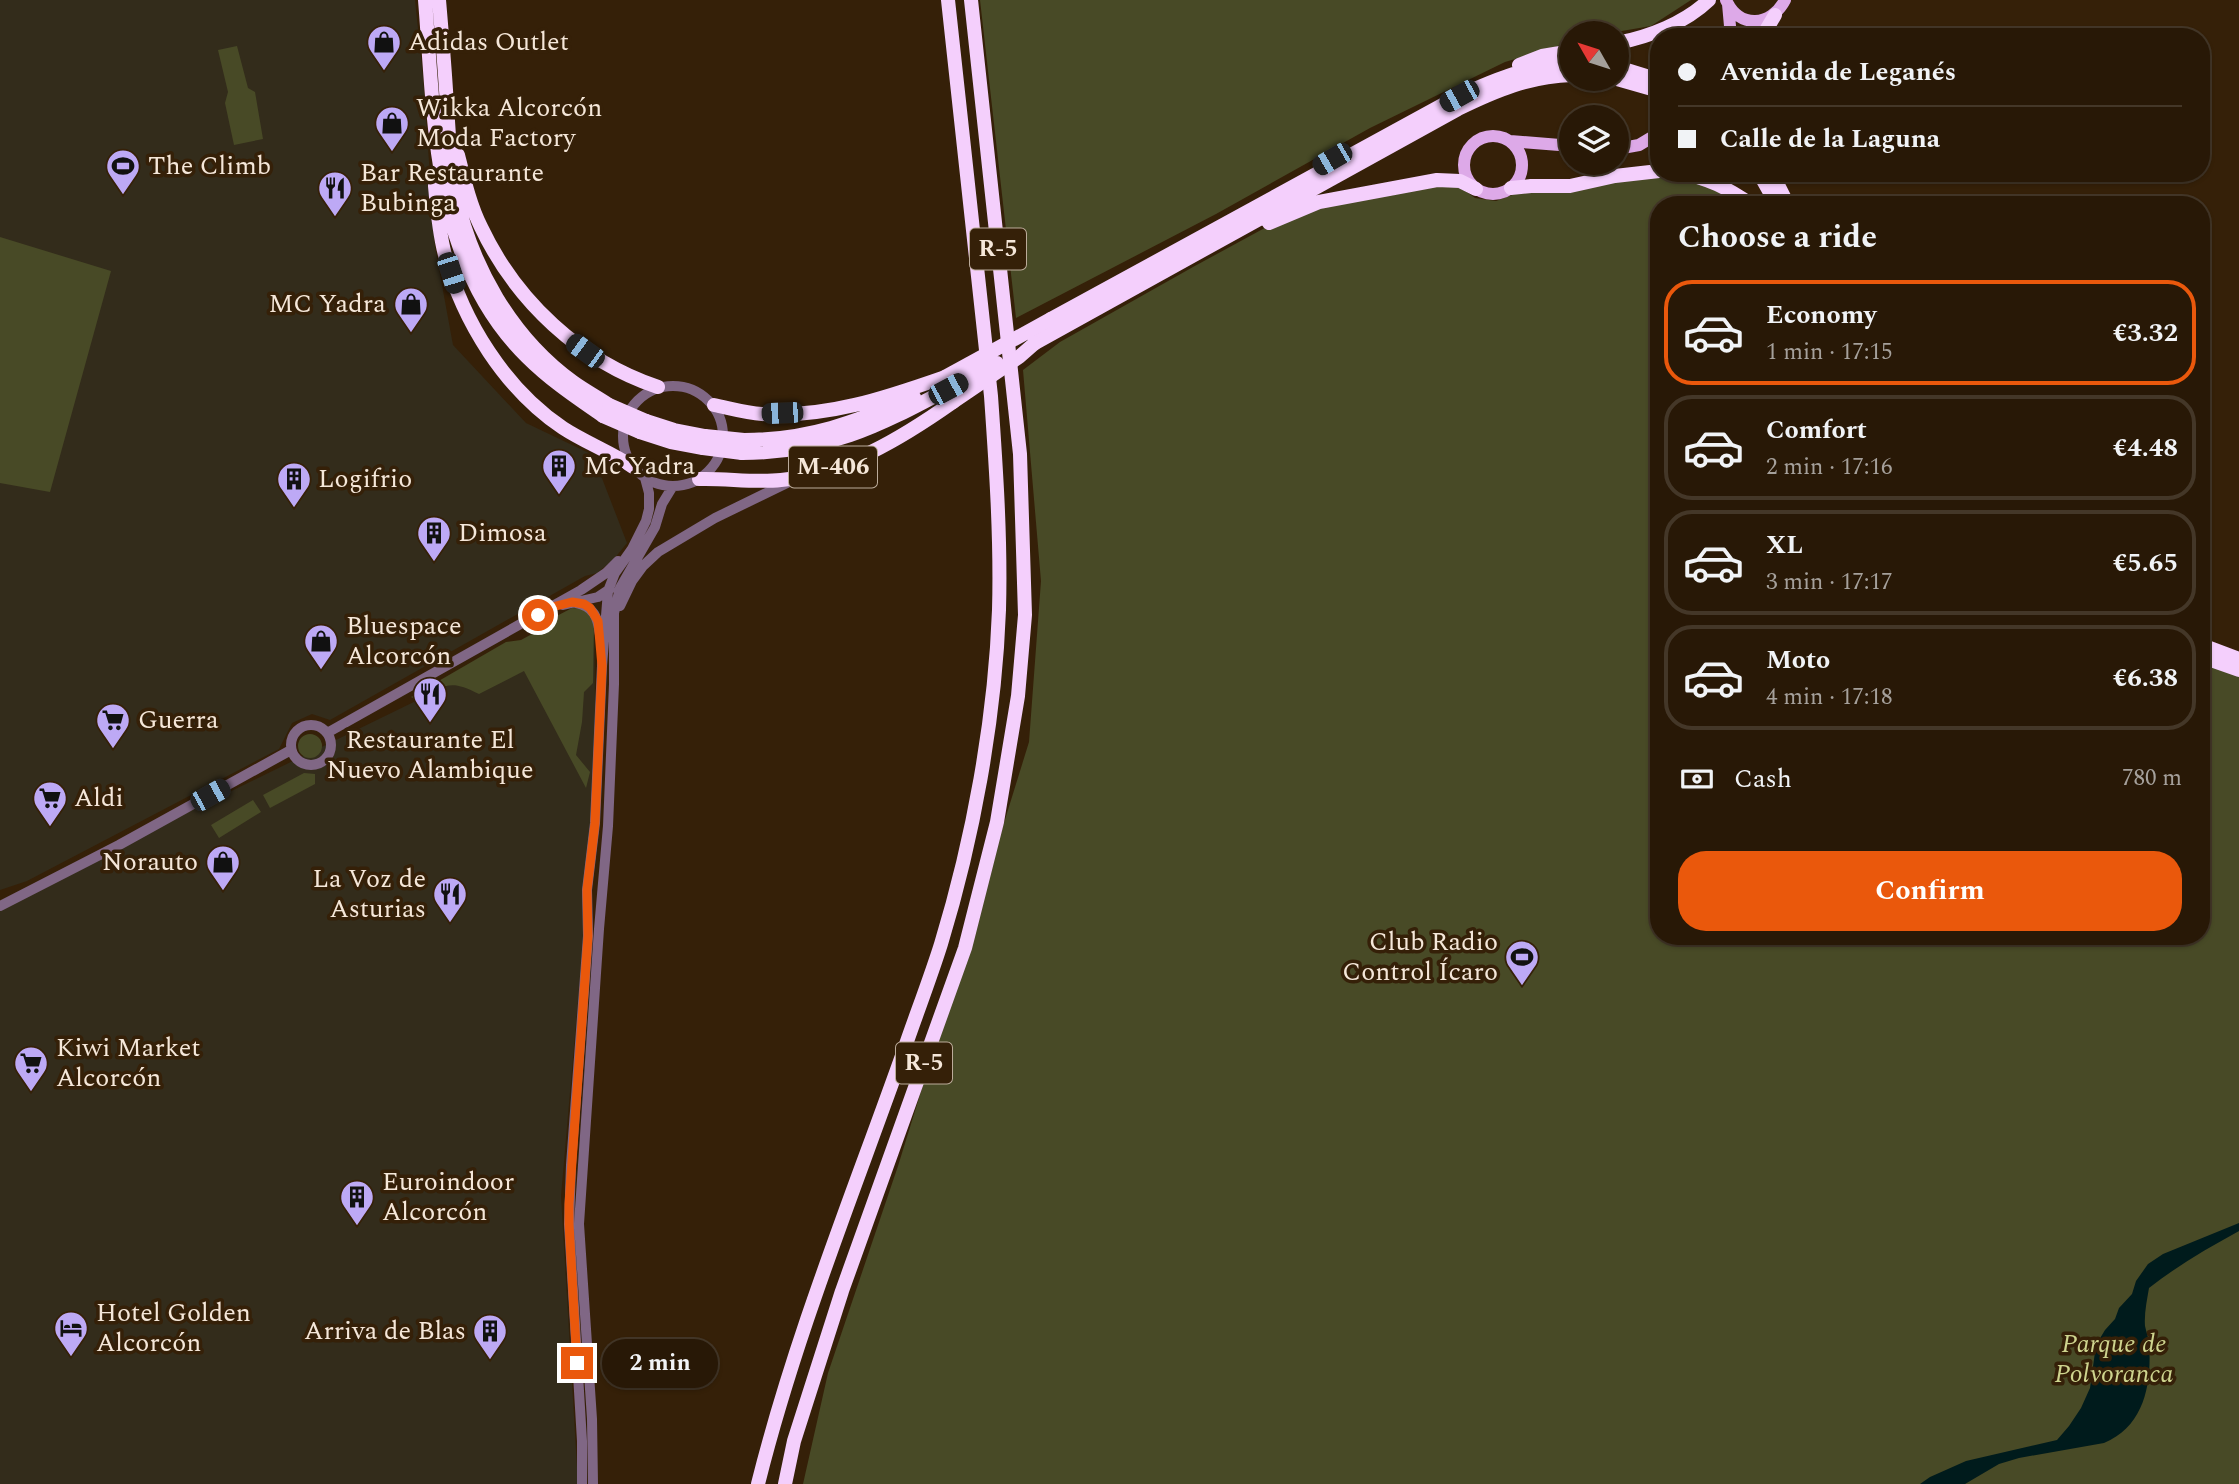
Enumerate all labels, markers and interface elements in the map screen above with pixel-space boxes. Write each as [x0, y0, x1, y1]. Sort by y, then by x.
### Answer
north arrow [1559, 21, 1629, 91]
map controls [1559, 21, 1629, 175]
place label: Adidas Outlet [408, 22, 569, 62]
shop icon: Adidas Outlet [365, 23, 403, 72]
text: Avenida de Leganés [1720, 52, 1956, 92]
car [1436, 77, 1483, 115]
place label: Wikka Alcorcón Moda Factory [416, 88, 602, 158]
shop icon: Wikka Alcorcón Moda Factory [373, 104, 411, 153]
button: layers [1559, 105, 1629, 175]
text: Calle de la Laguna [1720, 119, 1940, 159]
car [1309, 139, 1356, 179]
place label: The Climb [148, 146, 271, 186]
sports icon: The Climb [104, 147, 142, 196]
place label: Bar Restaurante Bubinga [360, 153, 544, 223]
restaurant icon: Bar Restaurante Bubinga [316, 169, 354, 218]
text: Choose a ride [1678, 213, 1877, 262]
road number: R-5 [970, 228, 1026, 270]
car [435, 250, 468, 296]
place label: MC Yadra [268, 284, 386, 324]
shop icon: MC Yadra [392, 285, 430, 334]
text: Economy [1766, 295, 1876, 335]
icon: car [1682, 301, 1745, 364]
text: €3.32 [2113, 313, 2178, 353]
car [562, 330, 609, 372]
text: 1 min · 17:15 [1766, 335, 1893, 370]
car [925, 370, 972, 408]
car [761, 402, 804, 424]
text: Comfort [1766, 410, 1867, 450]
icon: car [1682, 416, 1745, 479]
text: €4.48 [2113, 428, 2178, 468]
place label: Mc Yadra [584, 446, 696, 486]
road number: M-406 [789, 446, 877, 488]
building icon: Mc Yadra [540, 447, 578, 496]
text: 2 min · 17:16 [1766, 450, 1893, 485]
place label: Logifrio [318, 459, 412, 499]
building icon: Logifrio [275, 460, 313, 509]
place label: Dimosa [458, 513, 547, 553]
building icon: Dimosa [415, 514, 453, 563]
text: XL [1766, 525, 1803, 565]
icon: car [1682, 531, 1745, 594]
text: €5.65 [2113, 543, 2178, 583]
text: 3 min · 17:17 [1766, 565, 1893, 600]
route start [522, 599, 554, 631]
place label: Bluespace Alcorcón [346, 606, 462, 676]
shop icon: Bluespace Alcorcón [302, 622, 340, 671]
text: Moto [1766, 640, 1830, 680]
icon: car [1682, 646, 1745, 709]
text: €6.38 [2113, 658, 2178, 698]
restaurant icon: Restaurante El Nuevo Alambique [411, 675, 449, 724]
text: 4 min · 17:18 [1766, 680, 1893, 715]
place label: Guerra [138, 700, 219, 740]
supermarket icon: Guerra [94, 701, 132, 750]
place label: Restaurante El Nuevo Alambique [326, 720, 534, 790]
text: Cash [1734, 759, 1792, 799]
icon: cash [1678, 760, 1716, 798]
text: 780 m [2122, 761, 2182, 796]
car [187, 776, 234, 814]
place label: Aldi [74, 778, 124, 818]
supermarket icon: Aldi [31, 779, 69, 828]
place label: Norauto [102, 842, 198, 882]
shop icon: Norauto [204, 843, 242, 892]
button: Confirm [1678, 851, 2182, 931]
place label: La Voz de Asturias [312, 859, 426, 929]
restaurant icon: La Voz de Asturias [431, 875, 469, 924]
place label: Club Radio Control Ícaro [1342, 922, 1498, 992]
sports icon: Club Radio Control Ícaro [1503, 938, 1541, 987]
place label: Kiwi Market Alcorcón [56, 1028, 201, 1098]
road number: R-5 [896, 1042, 952, 1084]
supermarket icon: Kiwi Market Alcorcón [12, 1044, 50, 1093]
place label: Euroindoor Alcorcón [382, 1162, 514, 1232]
building icon: Euroindoor Alcorcón [338, 1178, 376, 1227]
place label: Hotel Golden Alcorcón [96, 1293, 251, 1363]
hotel icon: Hotel Golden Alcorcón [52, 1309, 90, 1358]
place label: Arriva de Blas [304, 1311, 466, 1351]
building icon: Arriva de Blas [471, 1312, 509, 1361]
park label: Parque de Polvoranca [2054, 1324, 2174, 1394]
callout: 2 min [602, 1338, 717, 1388]
text: 2 min [629, 1346, 691, 1381]
route end [561, 1347, 593, 1379]

